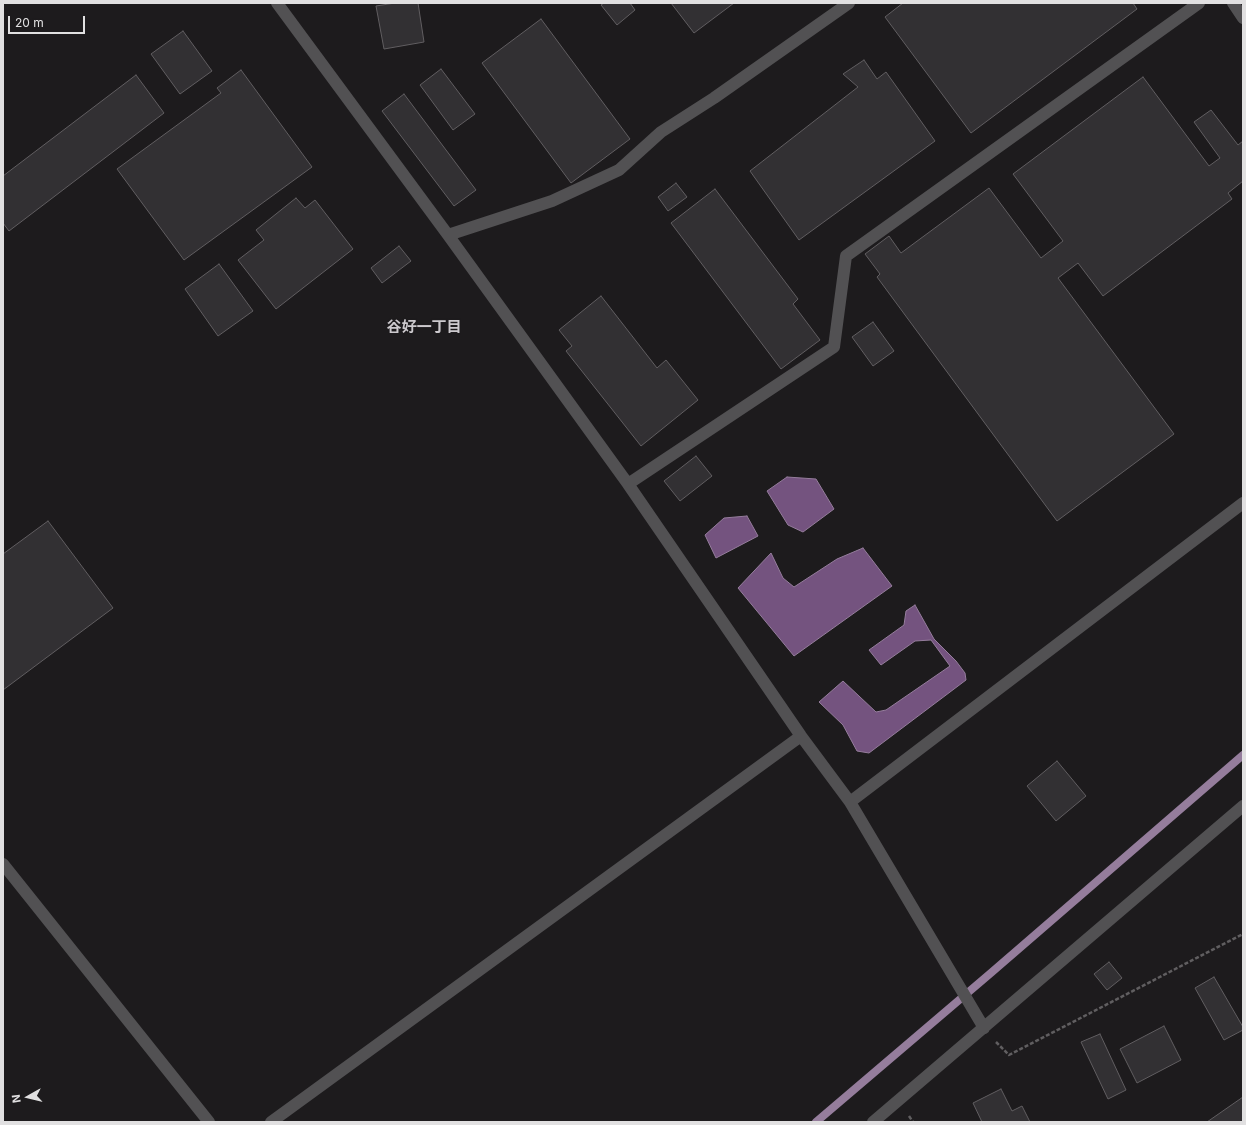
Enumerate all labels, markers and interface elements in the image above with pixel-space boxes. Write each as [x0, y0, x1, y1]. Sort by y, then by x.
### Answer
scale bar [10, 8, 87, 34]
text: 20 m [15, 15, 44, 30]
district label: 谷好一丁目 [387, 318, 461, 336]
north arrow [8, 1077, 48, 1117]
text: N [9, 1094, 24, 1104]

